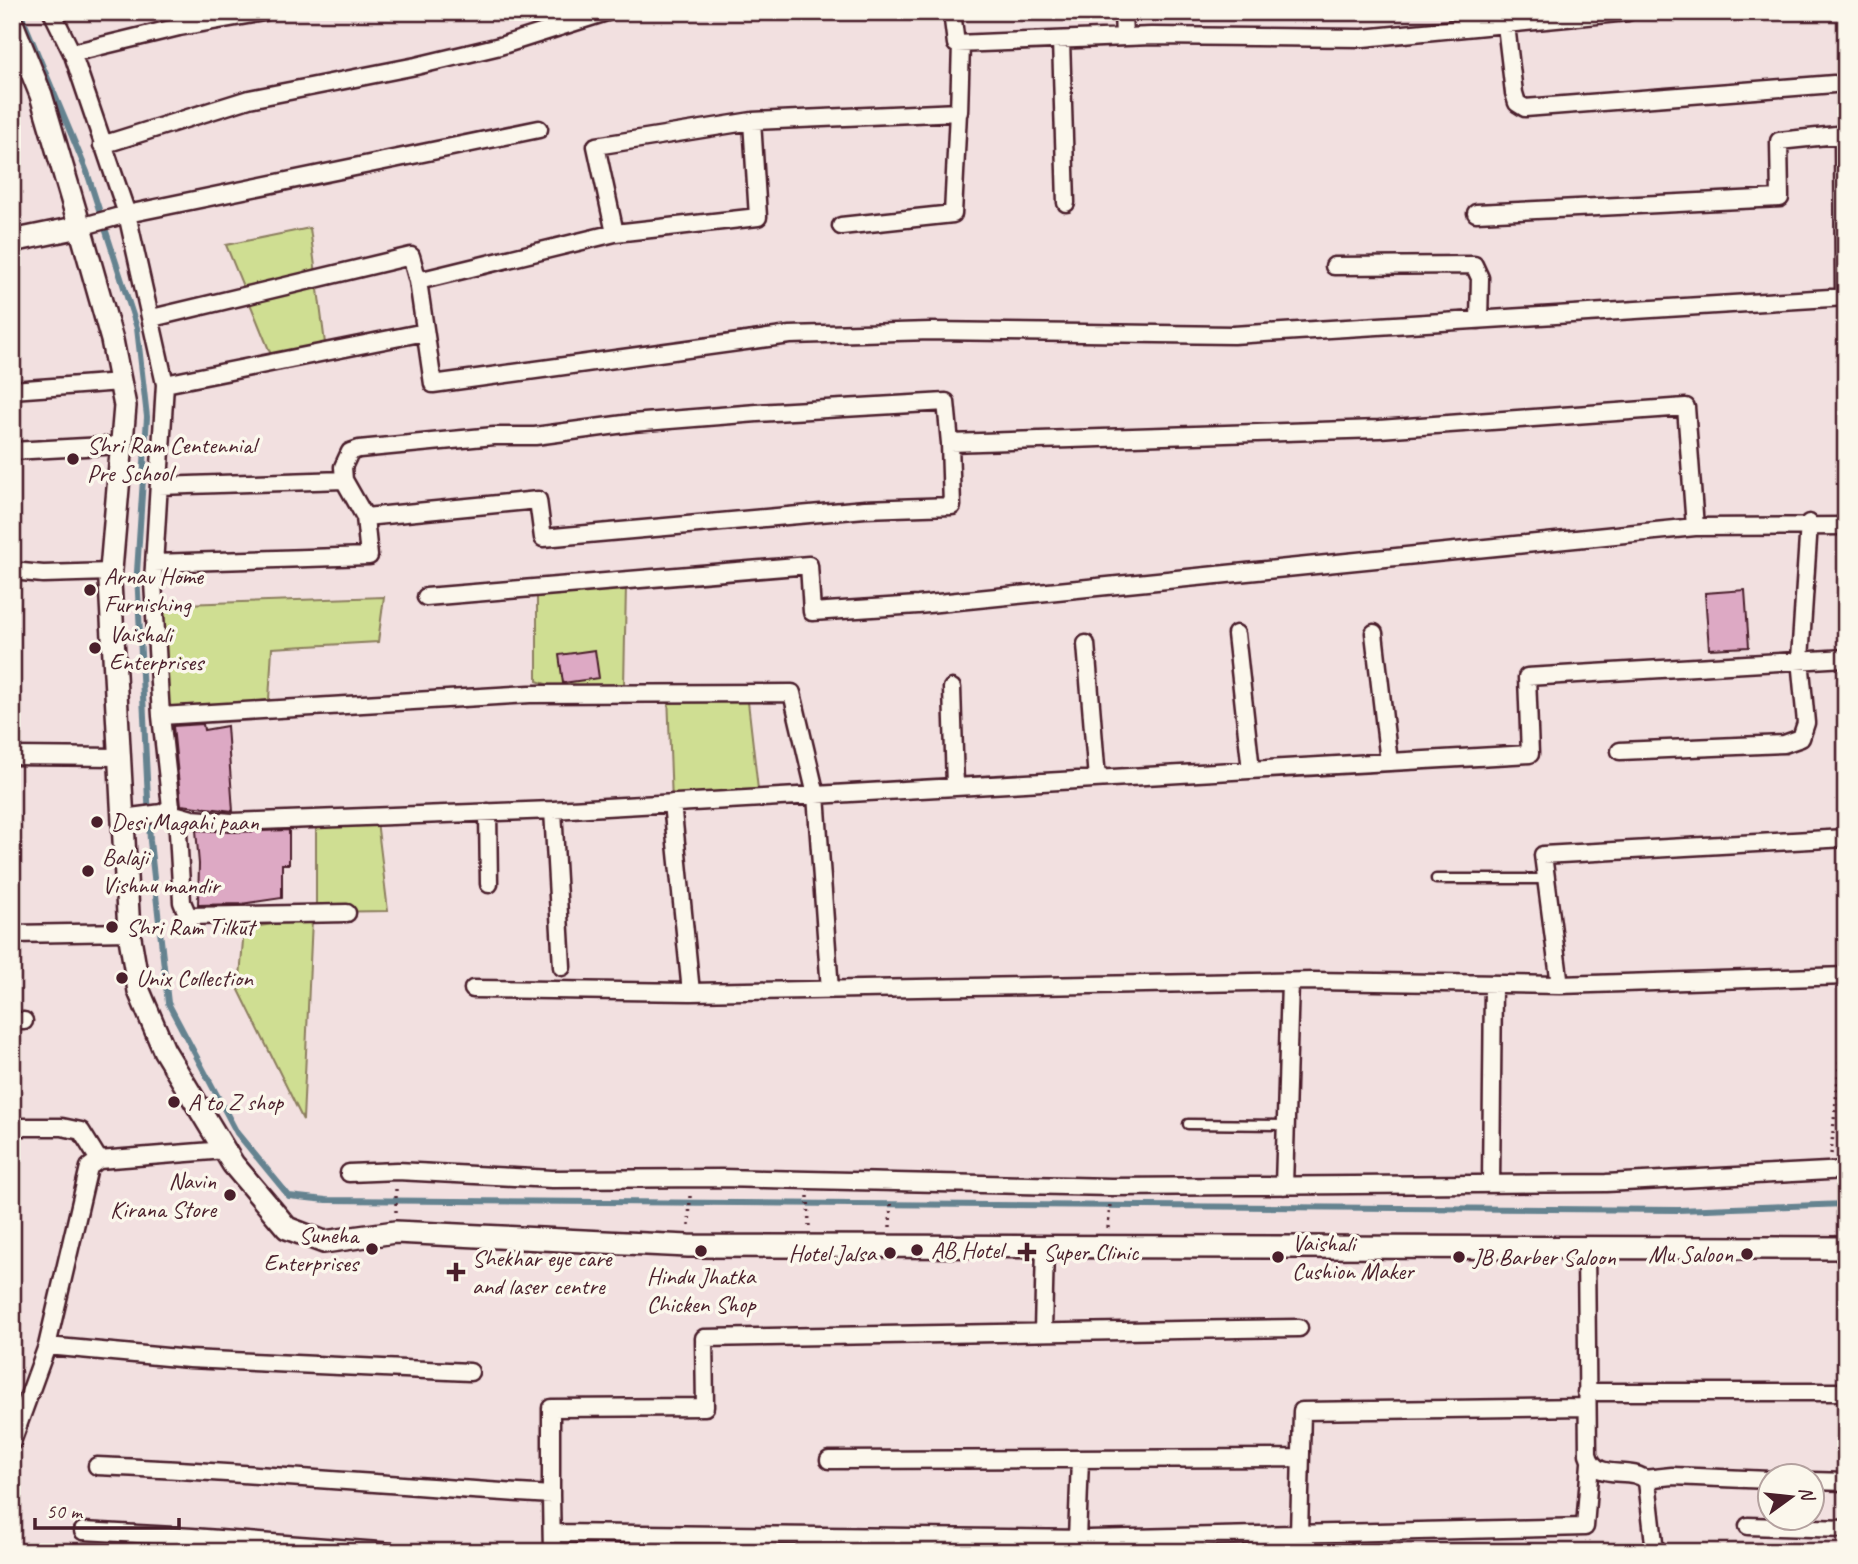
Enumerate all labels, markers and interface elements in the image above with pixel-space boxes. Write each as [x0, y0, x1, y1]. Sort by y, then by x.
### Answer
place label: Shri Ram Centennial Pre School [87, 430, 260, 488]
marker: Shri Ram Centennial Pre School [65, 451, 81, 467]
place label: Arnav Home Furnishing [104, 561, 205, 619]
marker: Arnav Home Furnishing [82, 582, 98, 598]
place label: Vaishali Enterprises [109, 619, 206, 677]
marker: Vaishali Enterprises [87, 640, 103, 656]
place label: Desi Magahi paan [111, 807, 259, 837]
marker: Desi Magahi paan [89, 814, 105, 830]
place label: Balaji Vishnu mandir [102, 842, 222, 900]
marker: Balaji Vishnu mandir [80, 863, 96, 879]
place label: Shri Ram Tilkut [126, 912, 257, 942]
marker: Shri Ram Tilkut [104, 919, 120, 935]
place label: Unix Collection [136, 963, 254, 993]
marker: Unix Collection [114, 970, 130, 986]
place label: A to Z shop [188, 1087, 284, 1117]
marker: A to Z shop [166, 1094, 182, 1110]
place label: Navin Kirana Store [110, 1166, 218, 1224]
marker: Navin Kirana Store [222, 1187, 238, 1203]
place label: Suneha Enterprises [264, 1220, 361, 1278]
place label: Vaishali Cushion Maker [1292, 1228, 1416, 1286]
place label: AB Hotel [931, 1235, 1007, 1265]
place label: Super Clinic [1043, 1237, 1140, 1267]
place label: Hotel Jalsa [788, 1238, 878, 1268]
place label: Mu Saloon [1648, 1239, 1733, 1269]
marker: Suneha Enterprises [364, 1241, 380, 1257]
marker: AB Hotel [909, 1242, 925, 1258]
marker: Super Clinic [1017, 1242, 1037, 1262]
place label: JB Barber Saloon [1472, 1242, 1616, 1272]
place label: Shekhar eye care and laser centre [472, 1243, 614, 1301]
marker: Hindu Jhatka Chicken Shop [693, 1243, 709, 1259]
marker: Hotel Jalsa [882, 1245, 898, 1261]
marker: Mu Saloon [1739, 1246, 1755, 1262]
marker: Vaishali Cushion Maker [1270, 1249, 1286, 1265]
marker: JB Barber Saloon [1451, 1249, 1467, 1265]
place label: Hindu Jhatka Chicken Shop [647, 1261, 757, 1319]
marker: Shekhar eye care and laser centre [446, 1262, 466, 1282]
north arrow [1756, 1462, 1826, 1532]
text: N [1793, 1484, 1820, 1505]
scale bar [35, 1487, 178, 1531]
text: 50 m [46, 1498, 84, 1524]

